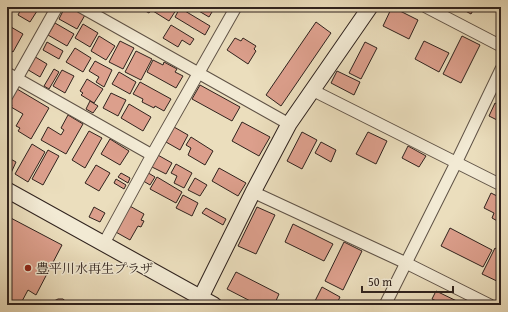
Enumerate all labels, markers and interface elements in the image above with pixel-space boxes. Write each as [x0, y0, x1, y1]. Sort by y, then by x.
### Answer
place label: 豊平川水再生プラザ [36, 259, 153, 278]
marker: 豊平川水再生プラザ [23, 263, 33, 273]
scale bar [362, 268, 453, 294]
text: 50 m [368, 273, 392, 290]

